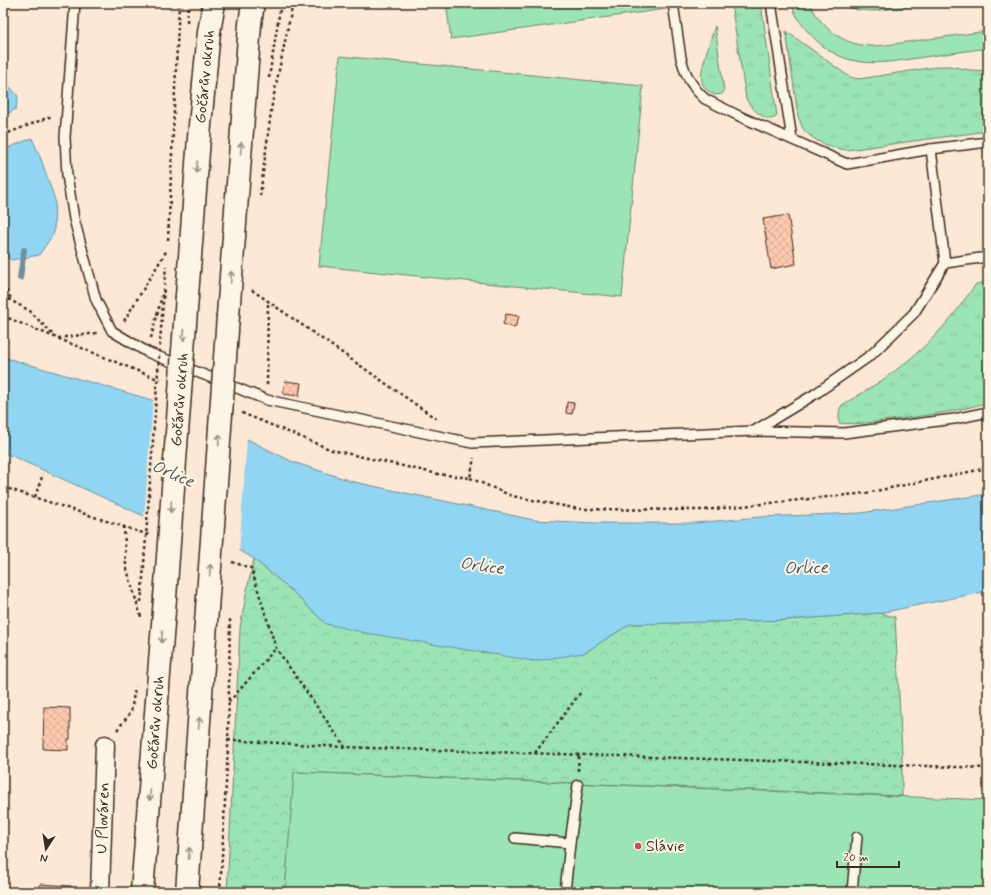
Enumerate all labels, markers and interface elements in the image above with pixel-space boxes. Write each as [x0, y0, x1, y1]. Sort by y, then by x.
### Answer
street label: Gočárův okruh [190, 29, 220, 125]
one-way arrow [237, 142, 244, 155]
one-way arrow [193, 160, 200, 173]
one-way arrow [227, 271, 234, 284]
one-way arrow [180, 328, 187, 341]
street label: Gočárův okruh [166, 352, 193, 447]
one-way arrow [216, 434, 223, 447]
water label: Orlice [149, 455, 198, 493]
one-way arrow [168, 500, 175, 513]
water label: Orlice [459, 552, 506, 580]
water label: Orlice [784, 557, 829, 579]
one-way arrow [207, 564, 214, 577]
one-way arrow [158, 630, 165, 643]
street label: Gočárův okruh [141, 675, 169, 770]
one-way arrow [195, 717, 202, 730]
street label: U Plováren [91, 782, 114, 854]
one-way arrow [146, 788, 153, 801]
north arrow [26, 829, 66, 869]
place label: Slávie [646, 836, 685, 857]
marker: Slávie [633, 841, 643, 851]
scale bar [837, 843, 899, 869]
one-way arrow [186, 847, 193, 860]
text: N [39, 850, 49, 865]
text: 20 m [843, 850, 869, 866]

